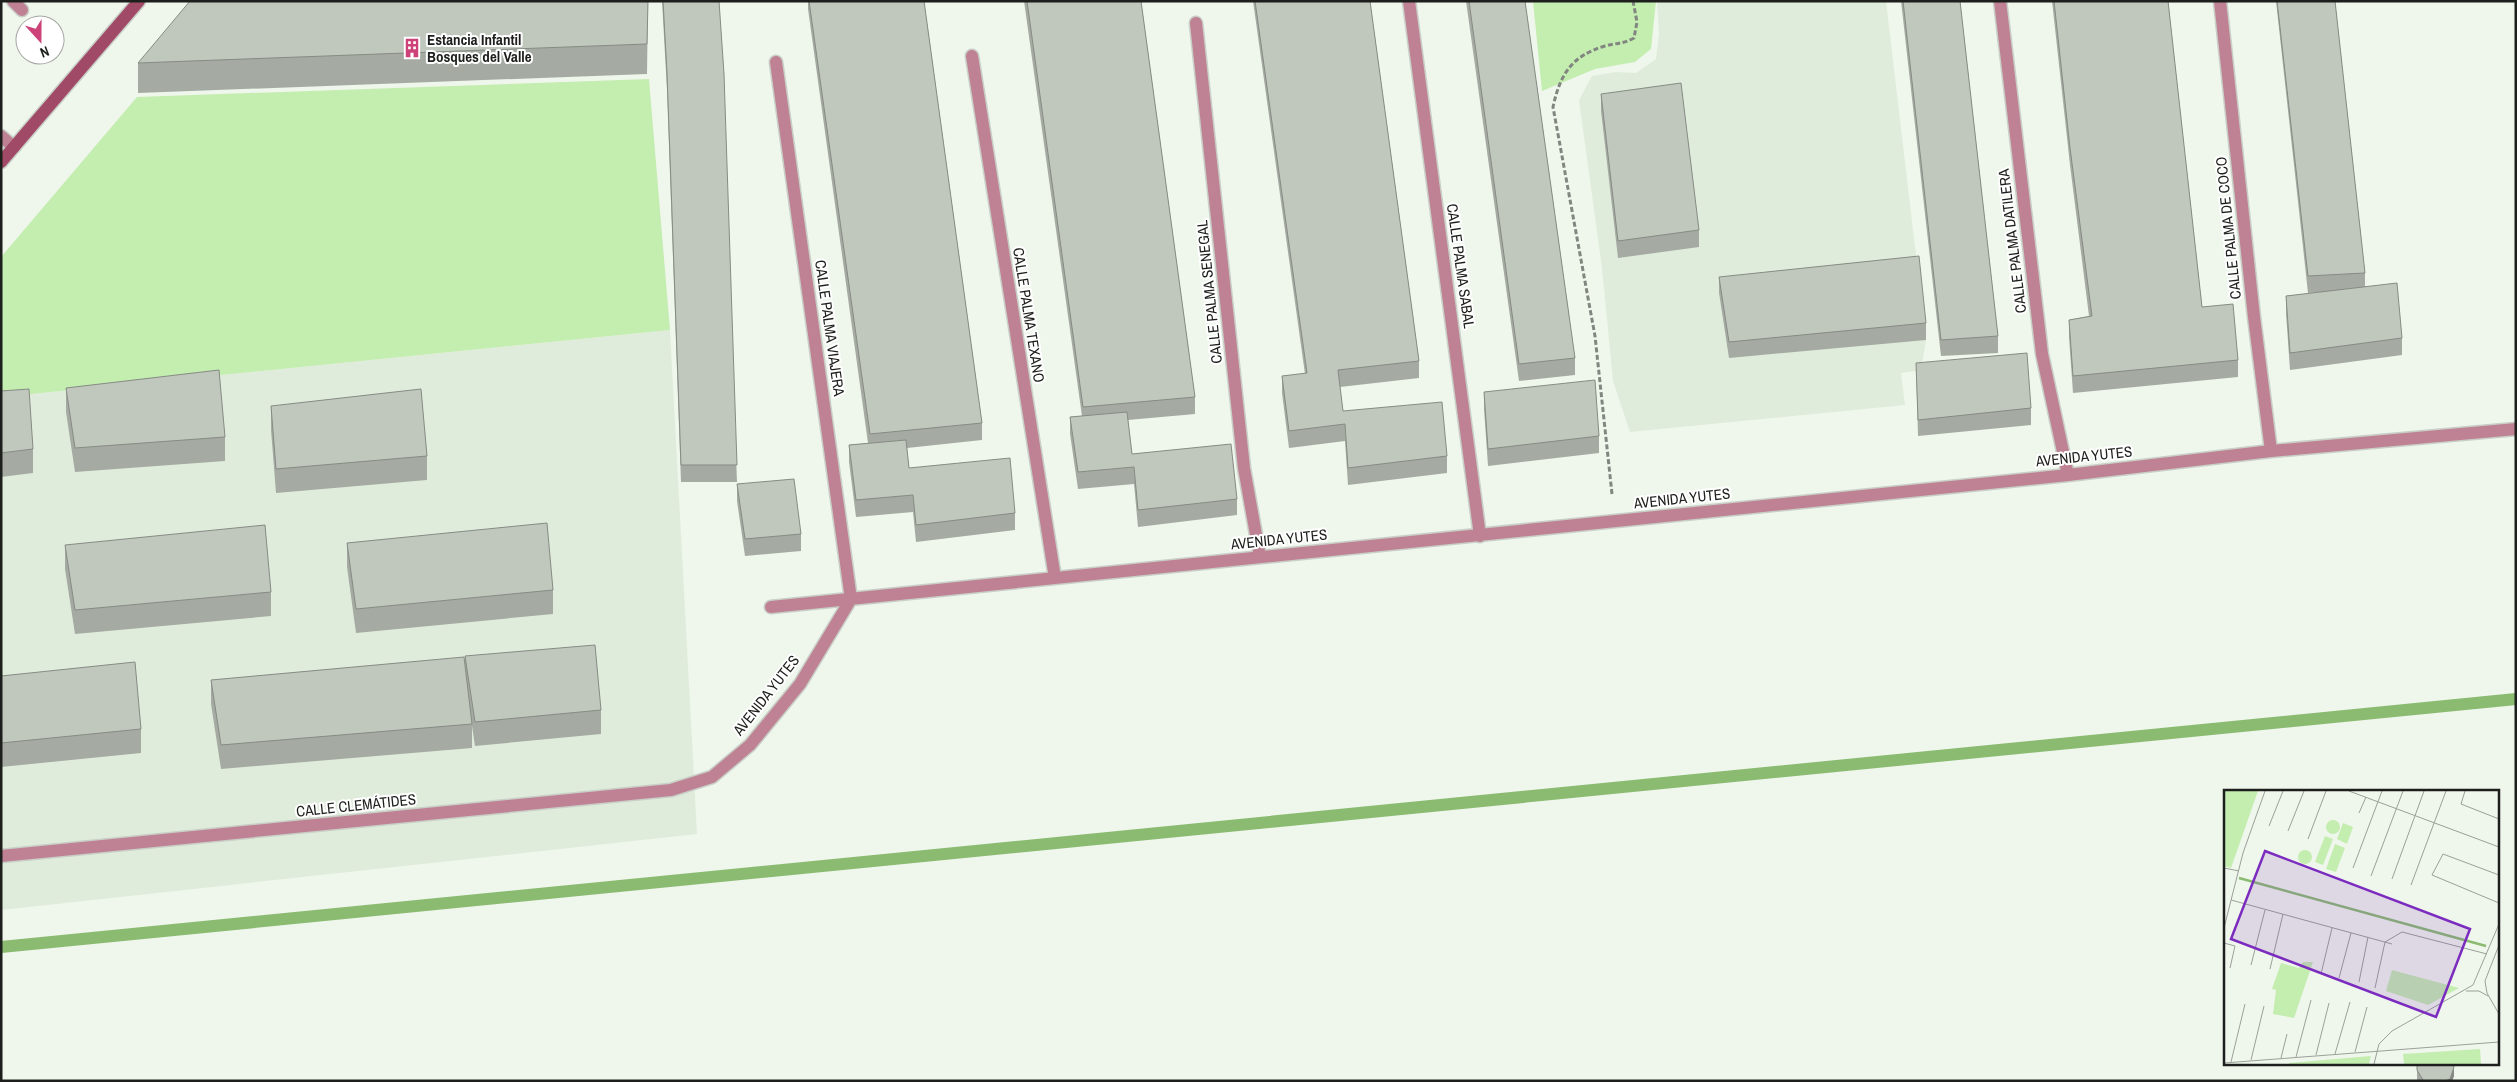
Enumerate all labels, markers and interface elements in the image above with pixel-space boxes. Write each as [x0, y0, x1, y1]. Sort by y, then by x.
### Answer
north arrow [15, 15, 65, 65]
place label: Estancia Infantil Bosques del Valle [427, 29, 532, 67]
building icon: Estancia Infantil Bosques del Valle [401, 37, 423, 59]
text: N [38, 42, 52, 62]
street label: CALLE PALMA DE COCO [2210, 156, 2246, 300]
street label: CALLE PALMA DATILERA [1993, 167, 2031, 314]
street label: CALLE PALMA SABAL [1442, 202, 1480, 330]
street label: CALLE PALMA SENEGAL [1191, 219, 1227, 365]
street label: CALLE PALMA TEXANO [1008, 246, 1050, 384]
street label: CALLE PALMA VIAJERA [810, 259, 850, 398]
street label: AVENIDA YUTES [2034, 441, 2133, 472]
street label: AVENIDA YUTES [1632, 483, 1731, 514]
street label: AVENIDA YUTES [1229, 524, 1328, 555]
street label: AVENIDA YUTES [727, 650, 804, 740]
street label: CALLE CLEMÁTIDES [295, 788, 417, 822]
inset map [2224, 790, 2500, 1064]

